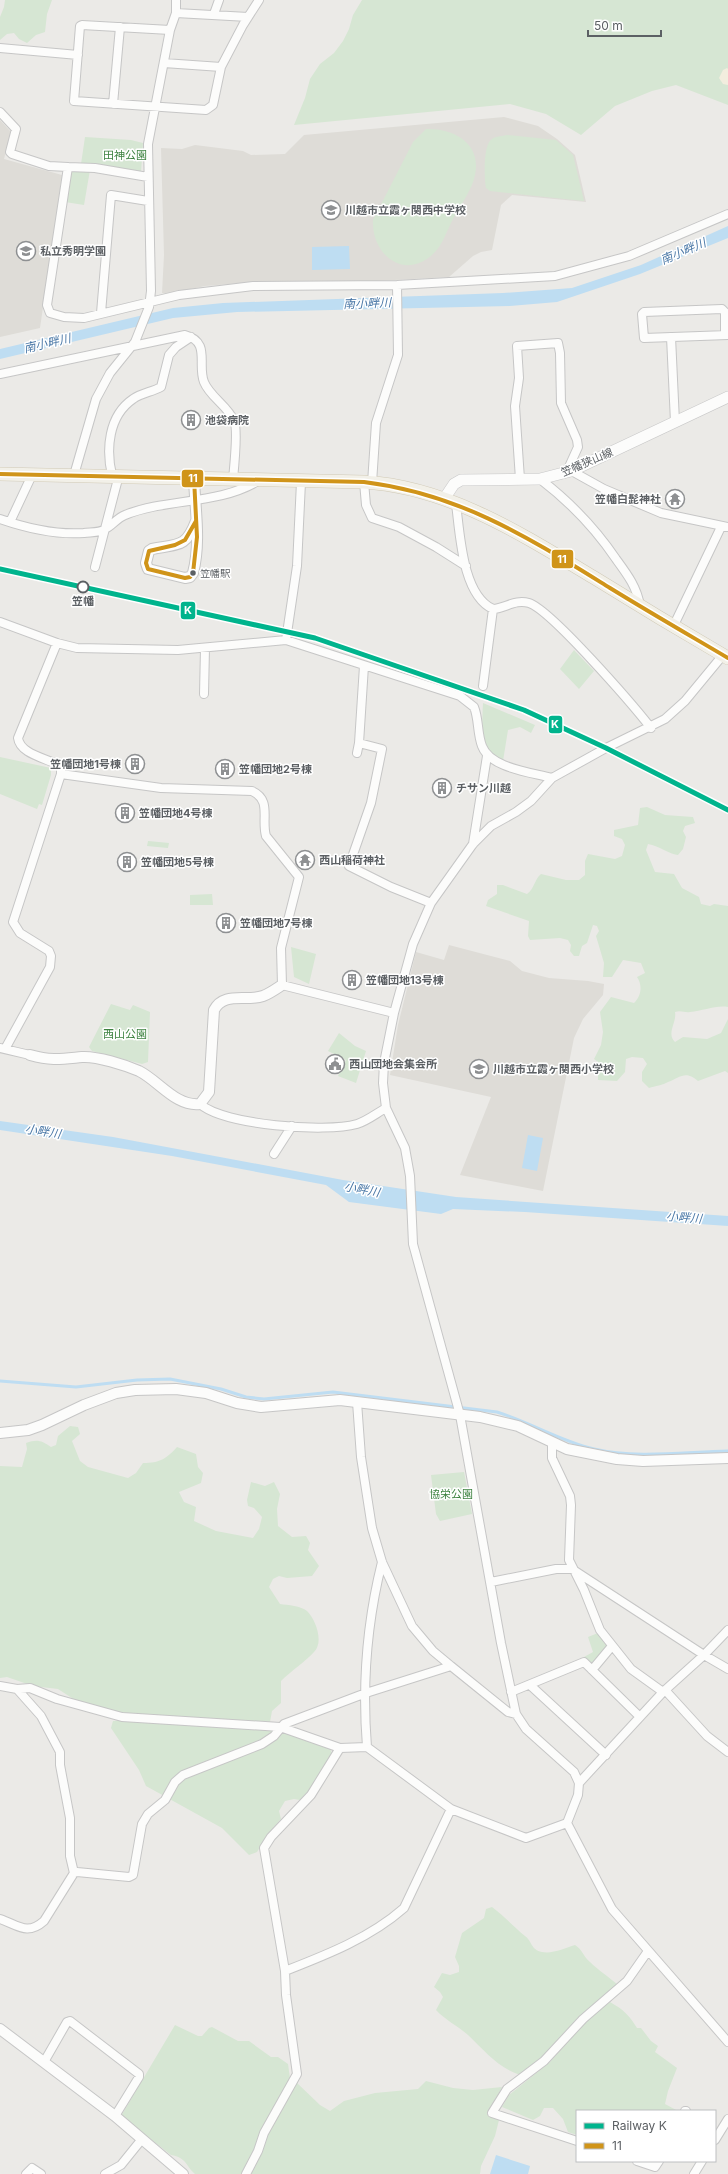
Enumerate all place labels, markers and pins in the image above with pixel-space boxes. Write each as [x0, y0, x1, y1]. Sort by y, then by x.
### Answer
school or university icon: 川越市立霞ヶ関西中学校 [320, 199, 342, 221]
place label: 川越市立霞ヶ関西中学校 [345, 203, 466, 217]
school or university icon: 私立秀明学園 [15, 240, 37, 262]
place label: 私立秀明学園 [40, 244, 106, 258]
building icon: 池袋病院 [180, 409, 202, 431]
place label: 池袋病院 [205, 413, 249, 427]
temple icon: 笠幡白髭神社 [664, 488, 686, 510]
place label: 笠幡白髭神社 [594, 492, 661, 506]
place label: 笠幡駅 [200, 567, 231, 579]
marker: 笠幡駅 [188, 568, 198, 578]
marker: 笠幡 [76, 580, 90, 594]
place label: 笠幡 [71, 594, 94, 608]
building icon: 笠幡団地1号棟 [124, 753, 146, 775]
place label: 笠幡団地1号棟 [49, 757, 121, 771]
building icon: 笠幡団地2号棟 [214, 758, 236, 780]
place label: 笠幡団地2号棟 [238, 762, 312, 776]
building icon: チサン川越 [431, 777, 453, 799]
place label: チサン川越 [456, 781, 511, 795]
building icon: 笠幡団地4号棟 [114, 802, 136, 824]
place label: 笠幡団地4号棟 [138, 806, 212, 820]
temple icon: 西山稲荷神社 [294, 849, 316, 871]
building icon: 笠幡団地5号棟 [116, 851, 138, 873]
place label: 西山稲荷神社 [319, 853, 385, 867]
place label: 笠幡団地5号棟 [140, 855, 214, 869]
building icon: 笠幡団地7号棟 [215, 912, 237, 934]
place label: 笠幡団地7号棟 [239, 916, 312, 930]
building icon: 笠幡団地13号棟 [341, 969, 363, 991]
place label: 笠幡団地13号棟 [365, 973, 444, 987]
public building icon: 西山団地会集会所 [324, 1053, 346, 1075]
place label: 西山団地会集会所 [349, 1057, 437, 1071]
school or university icon: 川越市立霞ヶ関西小学校 [468, 1058, 490, 1080]
place label: 川越市立霞ヶ関西小学校 [493, 1062, 614, 1076]

